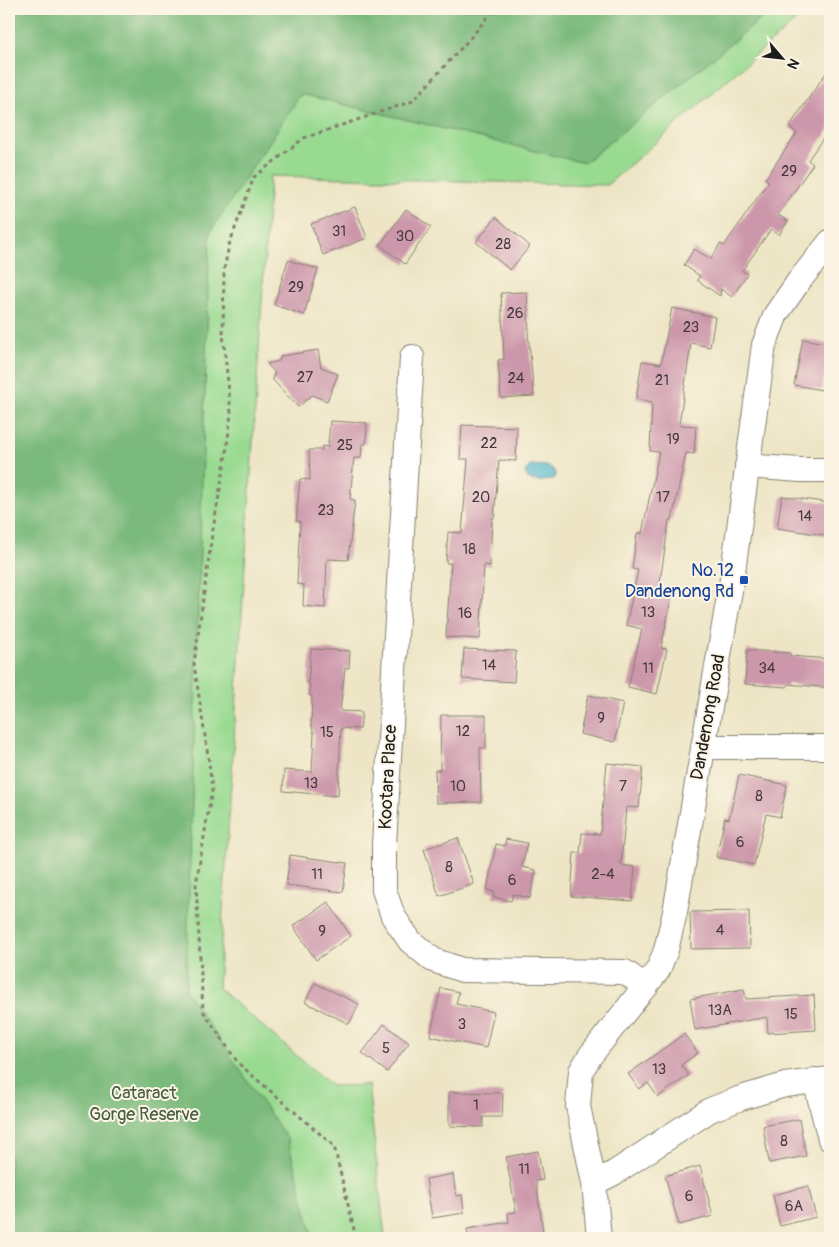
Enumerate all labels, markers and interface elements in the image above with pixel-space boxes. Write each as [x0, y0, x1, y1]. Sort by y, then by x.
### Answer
north arrow [756, 32, 806, 82]
text: N [783, 56, 803, 72]
house number: 29 [781, 162, 797, 181]
house number: 31 [332, 222, 346, 241]
house number: 30 [396, 227, 414, 246]
house number: 28 [495, 235, 511, 254]
house number: 29 [288, 278, 304, 297]
house number: 26 [506, 304, 524, 323]
house number: 23 [683, 318, 699, 337]
house number: 27 [297, 368, 313, 387]
house number: 24 [507, 369, 525, 388]
house number: 21 [655, 371, 669, 390]
house number: 19 [666, 430, 680, 449]
house number: 22 [481, 434, 497, 453]
house number: 25 [337, 436, 353, 455]
house number: 20 [472, 488, 490, 507]
house number: 17 [656, 488, 670, 507]
house number: 23 [318, 501, 334, 520]
house number: 14 [798, 507, 813, 526]
house number: 18 [462, 540, 476, 559]
place label: No.12 Dandenong Rd [625, 559, 734, 603]
marker: No.12 Dandenong Rd [738, 574, 750, 586]
house number: 13 [641, 603, 655, 622]
house number: 16 [458, 604, 472, 623]
street label: Dandenong Road [686, 652, 730, 782]
house number: 14 [482, 656, 497, 675]
house number: 11 [642, 659, 654, 678]
house number: 34 [758, 659, 776, 678]
house number: 9 [597, 709, 605, 728]
house number: 12 [456, 722, 470, 741]
house number: 15 [320, 723, 334, 742]
street label: Kootara Place [374, 724, 402, 830]
house number: 13 [304, 774, 318, 793]
house number: 10 [450, 777, 466, 796]
house number: 7 [619, 777, 627, 796]
house number: 8 [755, 787, 763, 806]
house number: 6 [736, 833, 744, 852]
house number: 8 [445, 858, 453, 877]
house number: 11 [311, 865, 323, 884]
house number: 2-4 [591, 865, 615, 884]
house number: 6 [508, 871, 516, 890]
house number: 4 [716, 921, 725, 940]
house number: 9 [318, 922, 326, 941]
house number: 13A [708, 1001, 732, 1020]
house number: 15 [784, 1005, 798, 1024]
house number: 3 [458, 1015, 466, 1034]
house number: 5 [382, 1039, 390, 1058]
house number: 13 [652, 1060, 666, 1079]
park label: Cataract Gorge Reserve [89, 1082, 199, 1126]
house number: 1 [473, 1096, 479, 1115]
house number: 8 [780, 1132, 788, 1151]
house number: 11 [518, 1160, 530, 1179]
house number: 6 [685, 1187, 693, 1206]
house number: 6A [785, 1197, 803, 1216]

